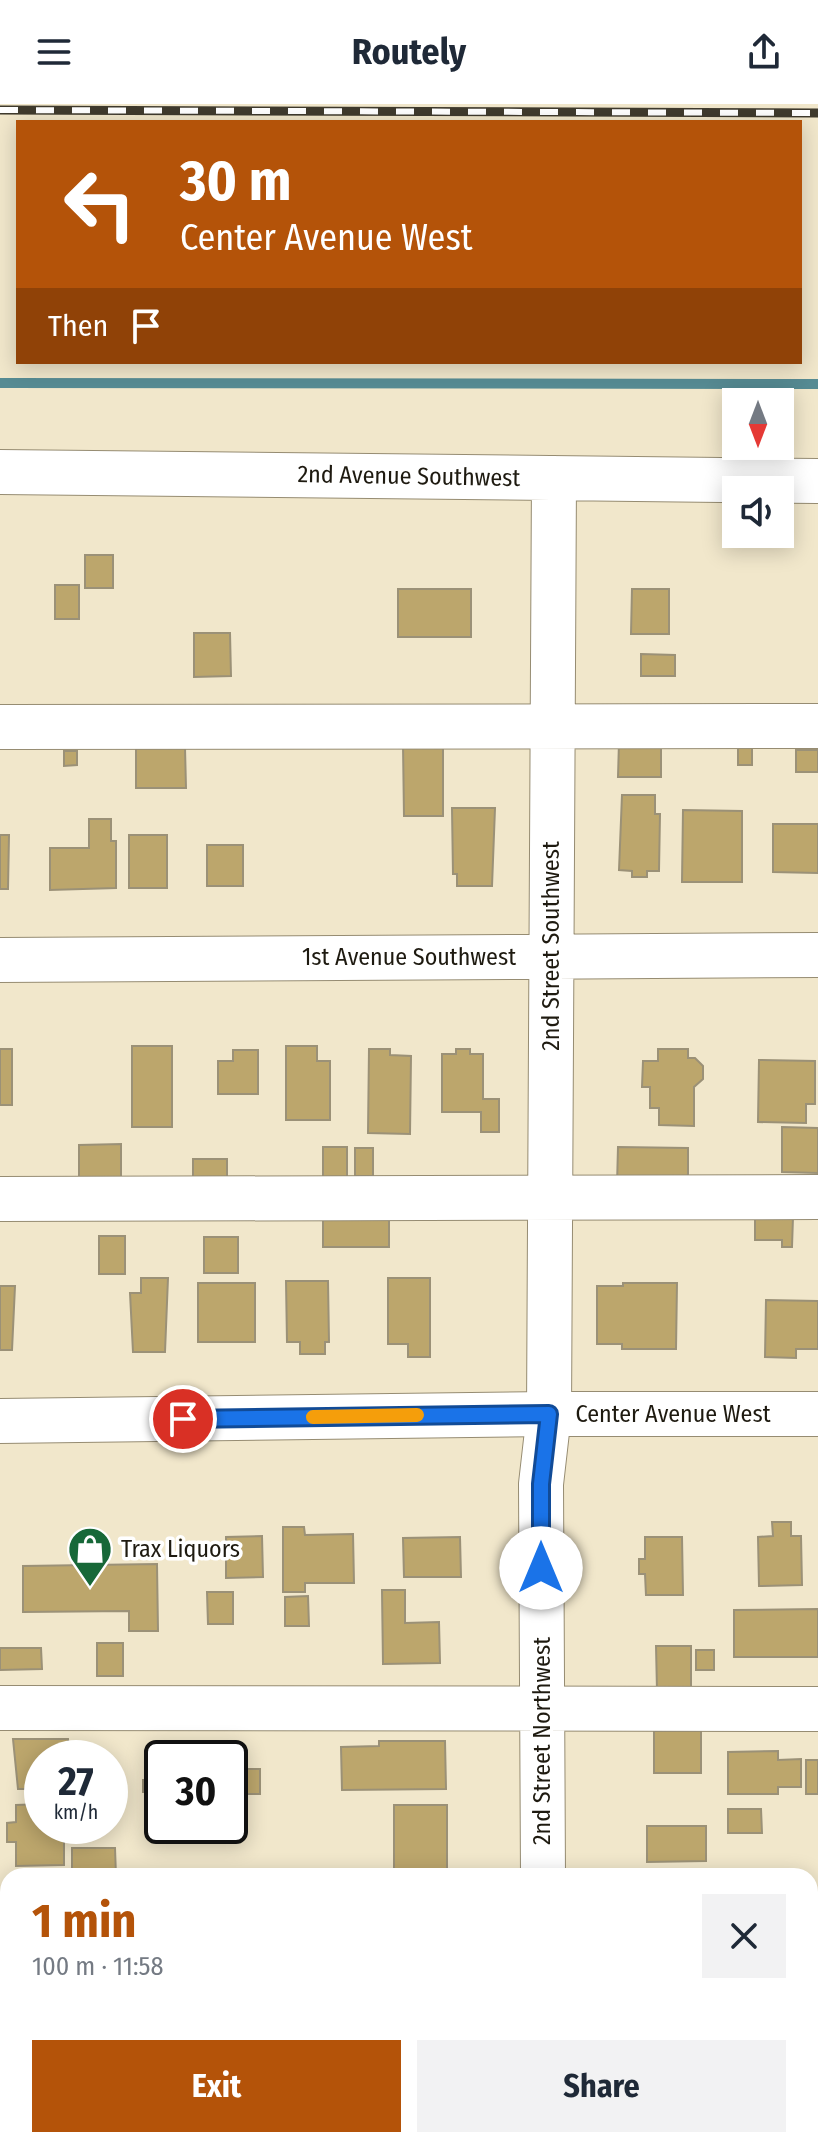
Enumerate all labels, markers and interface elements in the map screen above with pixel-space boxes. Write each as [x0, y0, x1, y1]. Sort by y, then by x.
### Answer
icon: menu [32, 30, 76, 74]
text: Routely [352, 30, 466, 74]
icon: share [742, 30, 786, 74]
text: 30 m [180, 148, 291, 215]
icon: left [48, 152, 152, 256]
text: Center Avenue West [180, 216, 473, 260]
icon: arrive [124, 304, 168, 348]
text: Then [48, 308, 108, 344]
north arrow [722, 388, 794, 460]
map controls [722, 388, 794, 548]
street label: 2nd Avenue Southwest [297, 460, 521, 492]
button: sound [722, 476, 794, 548]
street label: 2nd Street Southwest [537, 841, 565, 1051]
street label: 1st Avenue Southwest [302, 943, 516, 971]
pin [149, 1385, 217, 1453]
icon: arrive [161, 1397, 205, 1441]
street label: Center Avenue West [575, 1400, 771, 1428]
shop icon: Trax Liquors [66, 1525, 114, 1588]
position arrow [499, 1526, 583, 1610]
place label: Trax Liquors [121, 1535, 240, 1563]
street label: 2nd Street Northwest [528, 1637, 556, 1845]
speed limit sign: 30 [144, 1740, 248, 1844]
text: 27 [58, 1758, 94, 1806]
text: km/h [54, 1800, 98, 1824]
text: 1 min [32, 1892, 137, 1950]
button: close [702, 1894, 786, 1978]
text: 100 m · 11:58 [32, 1951, 164, 1982]
button: Exit [32, 2040, 401, 2132]
button: Share [417, 2040, 786, 2132]

